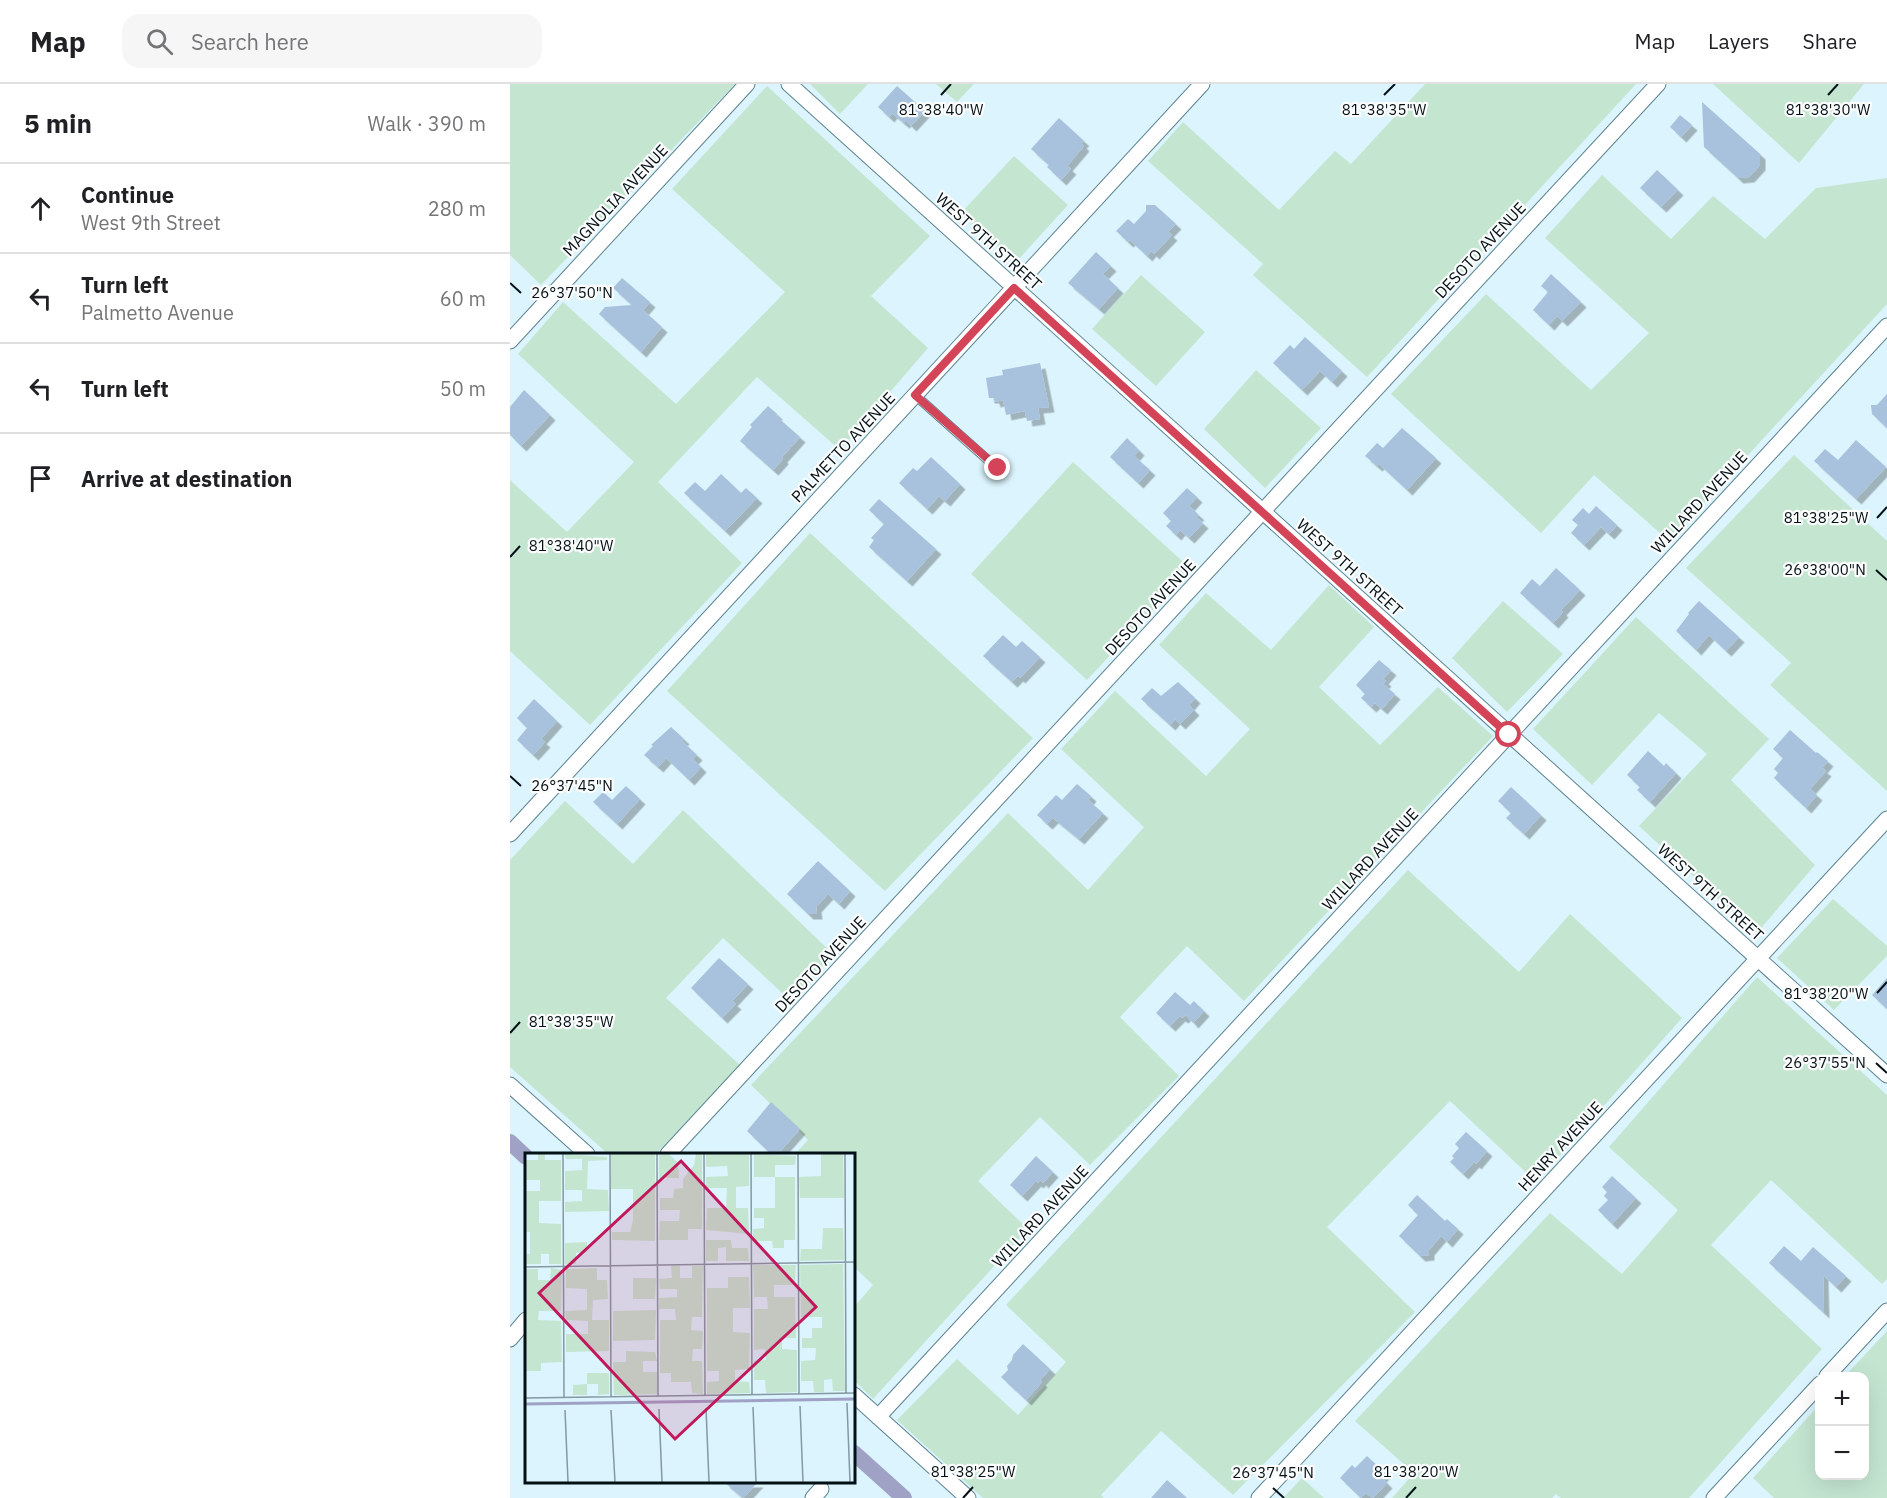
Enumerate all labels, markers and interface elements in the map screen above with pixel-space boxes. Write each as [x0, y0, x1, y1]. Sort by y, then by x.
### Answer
search box [122, 14, 542, 68]
text: Map [30, 23, 86, 60]
icon: search [143, 25, 176, 58]
text: Search here [191, 27, 309, 56]
text: Map [1635, 27, 1675, 55]
text: Layers [1708, 27, 1770, 55]
text: Share [1803, 27, 1857, 55]
text: 81°38'40"W [899, 100, 984, 119]
text: 81°38'35"W [1342, 100, 1427, 119]
text: 81°38'30"W [1786, 100, 1871, 119]
text: 5 min [24, 106, 92, 140]
text: Walk · 390 m [368, 110, 486, 137]
street label: MAGNOLIA AVENUE [558, 140, 672, 260]
text: Continue [81, 180, 174, 209]
street label: WEST 9TH STREET [932, 188, 1046, 294]
icon: ahead [24, 192, 57, 225]
text: 280 m [428, 195, 486, 222]
street label: DESOTO AVENUE [1430, 198, 1530, 302]
text: West 9th Street [81, 209, 221, 236]
text: Turn left [81, 270, 169, 299]
icon: left [24, 282, 57, 315]
text: 26°37'50"N [531, 283, 613, 302]
text: 60 m [440, 285, 486, 312]
text: Palmetto Avenue [81, 299, 234, 326]
icon: left [24, 372, 57, 405]
text: Turn left [81, 374, 169, 403]
text: 50 m [440, 375, 486, 402]
street label: PALMETTO AVENUE [787, 388, 899, 506]
street label: WILLARD AVENUE [1647, 447, 1751, 557]
route end [984, 454, 1010, 480]
icon: arrive [24, 462, 57, 495]
text: Arrive at destination [81, 464, 292, 493]
text: 81°38'25"W [1784, 508, 1869, 527]
street label: WEST 9TH STREET [1293, 514, 1407, 620]
text: 81°38'40"W [529, 536, 614, 555]
street label: DESOTO AVENUE [1100, 555, 1200, 659]
text: 26°38'00"N [1784, 560, 1866, 579]
route start [1495, 721, 1521, 747]
text: 26°37'45"N [531, 776, 613, 795]
street label: WILLARD AVENUE [1318, 804, 1422, 914]
street label: WEST 9TH STREET [1654, 839, 1768, 945]
street label: DESOTO AVENUE [770, 912, 870, 1016]
text: 81°38'20"W [1784, 984, 1869, 1003]
text: 81°38'35"W [529, 1012, 614, 1031]
text: 26°37'55"N [1784, 1053, 1866, 1072]
street label: HENRY AVENUE [1513, 1097, 1607, 1195]
inset map [525, 1153, 855, 1483]
street label: WILLARD AVENUE [988, 1161, 1092, 1271]
map controls [1815, 1372, 1869, 1480]
button: + [1815, 1372, 1869, 1426]
button: − [1815, 1426, 1869, 1480]
text: 81°38'25"W [931, 1462, 1016, 1481]
text: 81°38'20"W [1374, 1462, 1459, 1481]
text: 26°37'45"N [1232, 1463, 1314, 1482]

